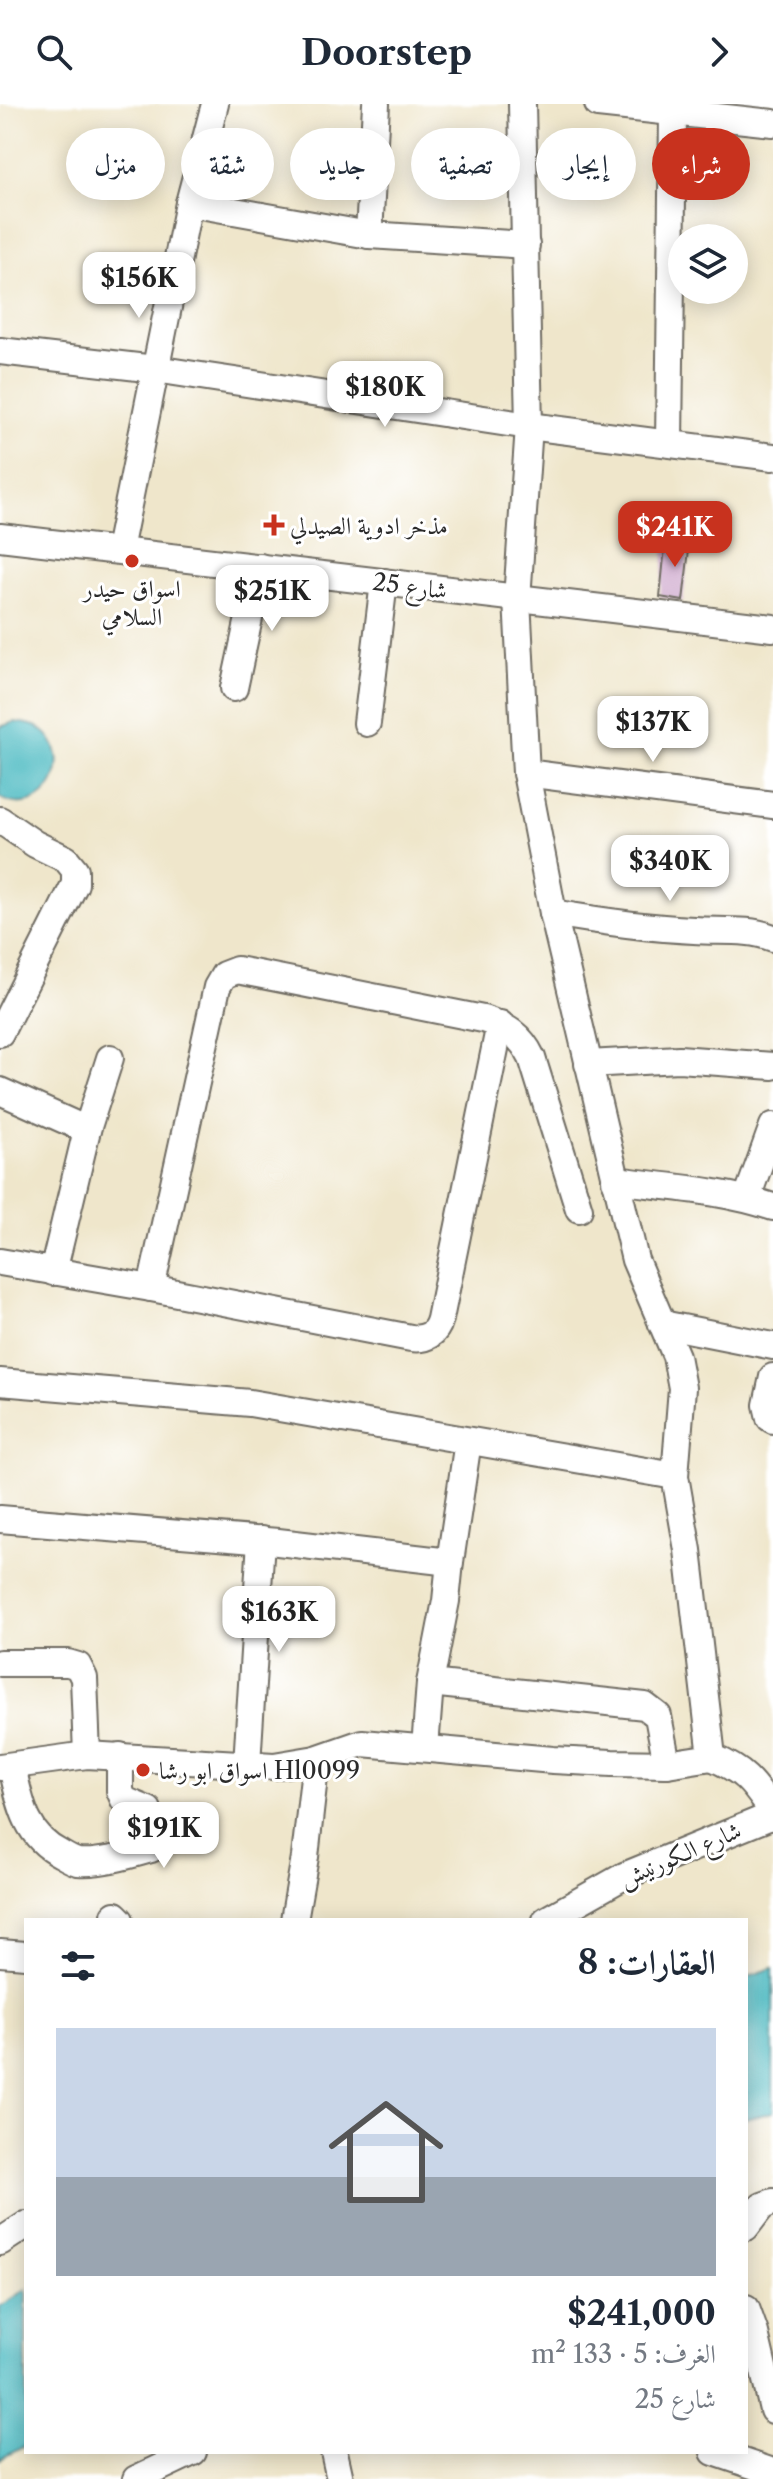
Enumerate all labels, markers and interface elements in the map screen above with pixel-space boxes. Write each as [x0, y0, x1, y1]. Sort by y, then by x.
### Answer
icon: search [32, 30, 76, 74]
text: Doorstep [301, 30, 472, 74]
icon: forward [697, 30, 741, 74]
chip: منزل [66, 128, 165, 200]
chip: شقة [181, 128, 274, 200]
chip: جديد [290, 128, 395, 200]
chip: تصفية [411, 128, 520, 200]
chip: إيجار [536, 128, 636, 200]
chip: شراء [652, 128, 750, 200]
map controls [668, 224, 748, 304]
button: layers [668, 224, 748, 304]
pin: $156K [83, 252, 195, 320]
text: $156K [101, 262, 177, 294]
pin: $180K [329, 361, 441, 429]
text: $180K [345, 371, 425, 403]
pin: $241K [619, 501, 731, 569]
place label: مذخر ادوية الصيدلي [290, 511, 448, 545]
text: $241K [636, 511, 714, 543]
marker: مذخر ادوية الصيدلي [265, 516, 283, 534]
marker: اسواق حيدر السلامي [123, 552, 141, 570]
pin: $251K [216, 565, 328, 633]
street label: شارع 25 [370, 567, 449, 611]
place label: اسواق حيدر السلامي [81, 574, 181, 636]
text: $251K [234, 575, 310, 607]
pin: $137K [597, 696, 709, 764]
text: $137K [615, 706, 691, 738]
pin: $340K [614, 835, 726, 903]
text: $340K [629, 845, 711, 877]
pin: $163K [223, 1586, 335, 1654]
text: $163K [240, 1596, 318, 1628]
place label: اسواق ابو رشا Hl0099 [159, 1756, 360, 1786]
marker: اسواق ابو رشا Hl0099 [134, 1761, 152, 1779]
pin: $191K [108, 1802, 220, 1870]
text: $191K [127, 1812, 201, 1844]
street label: شارع الكورنيش [615, 1815, 748, 1898]
text: العقارات: 8 [578, 1941, 716, 1983]
icon: filters [56, 1944, 100, 1988]
icon: home [314, 2080, 458, 2224]
text: $241,000 [568, 2292, 716, 2334]
text: الغرف: 5 · 133 m² [531, 2338, 716, 2370]
text: شارع 25 [635, 2383, 716, 2415]

